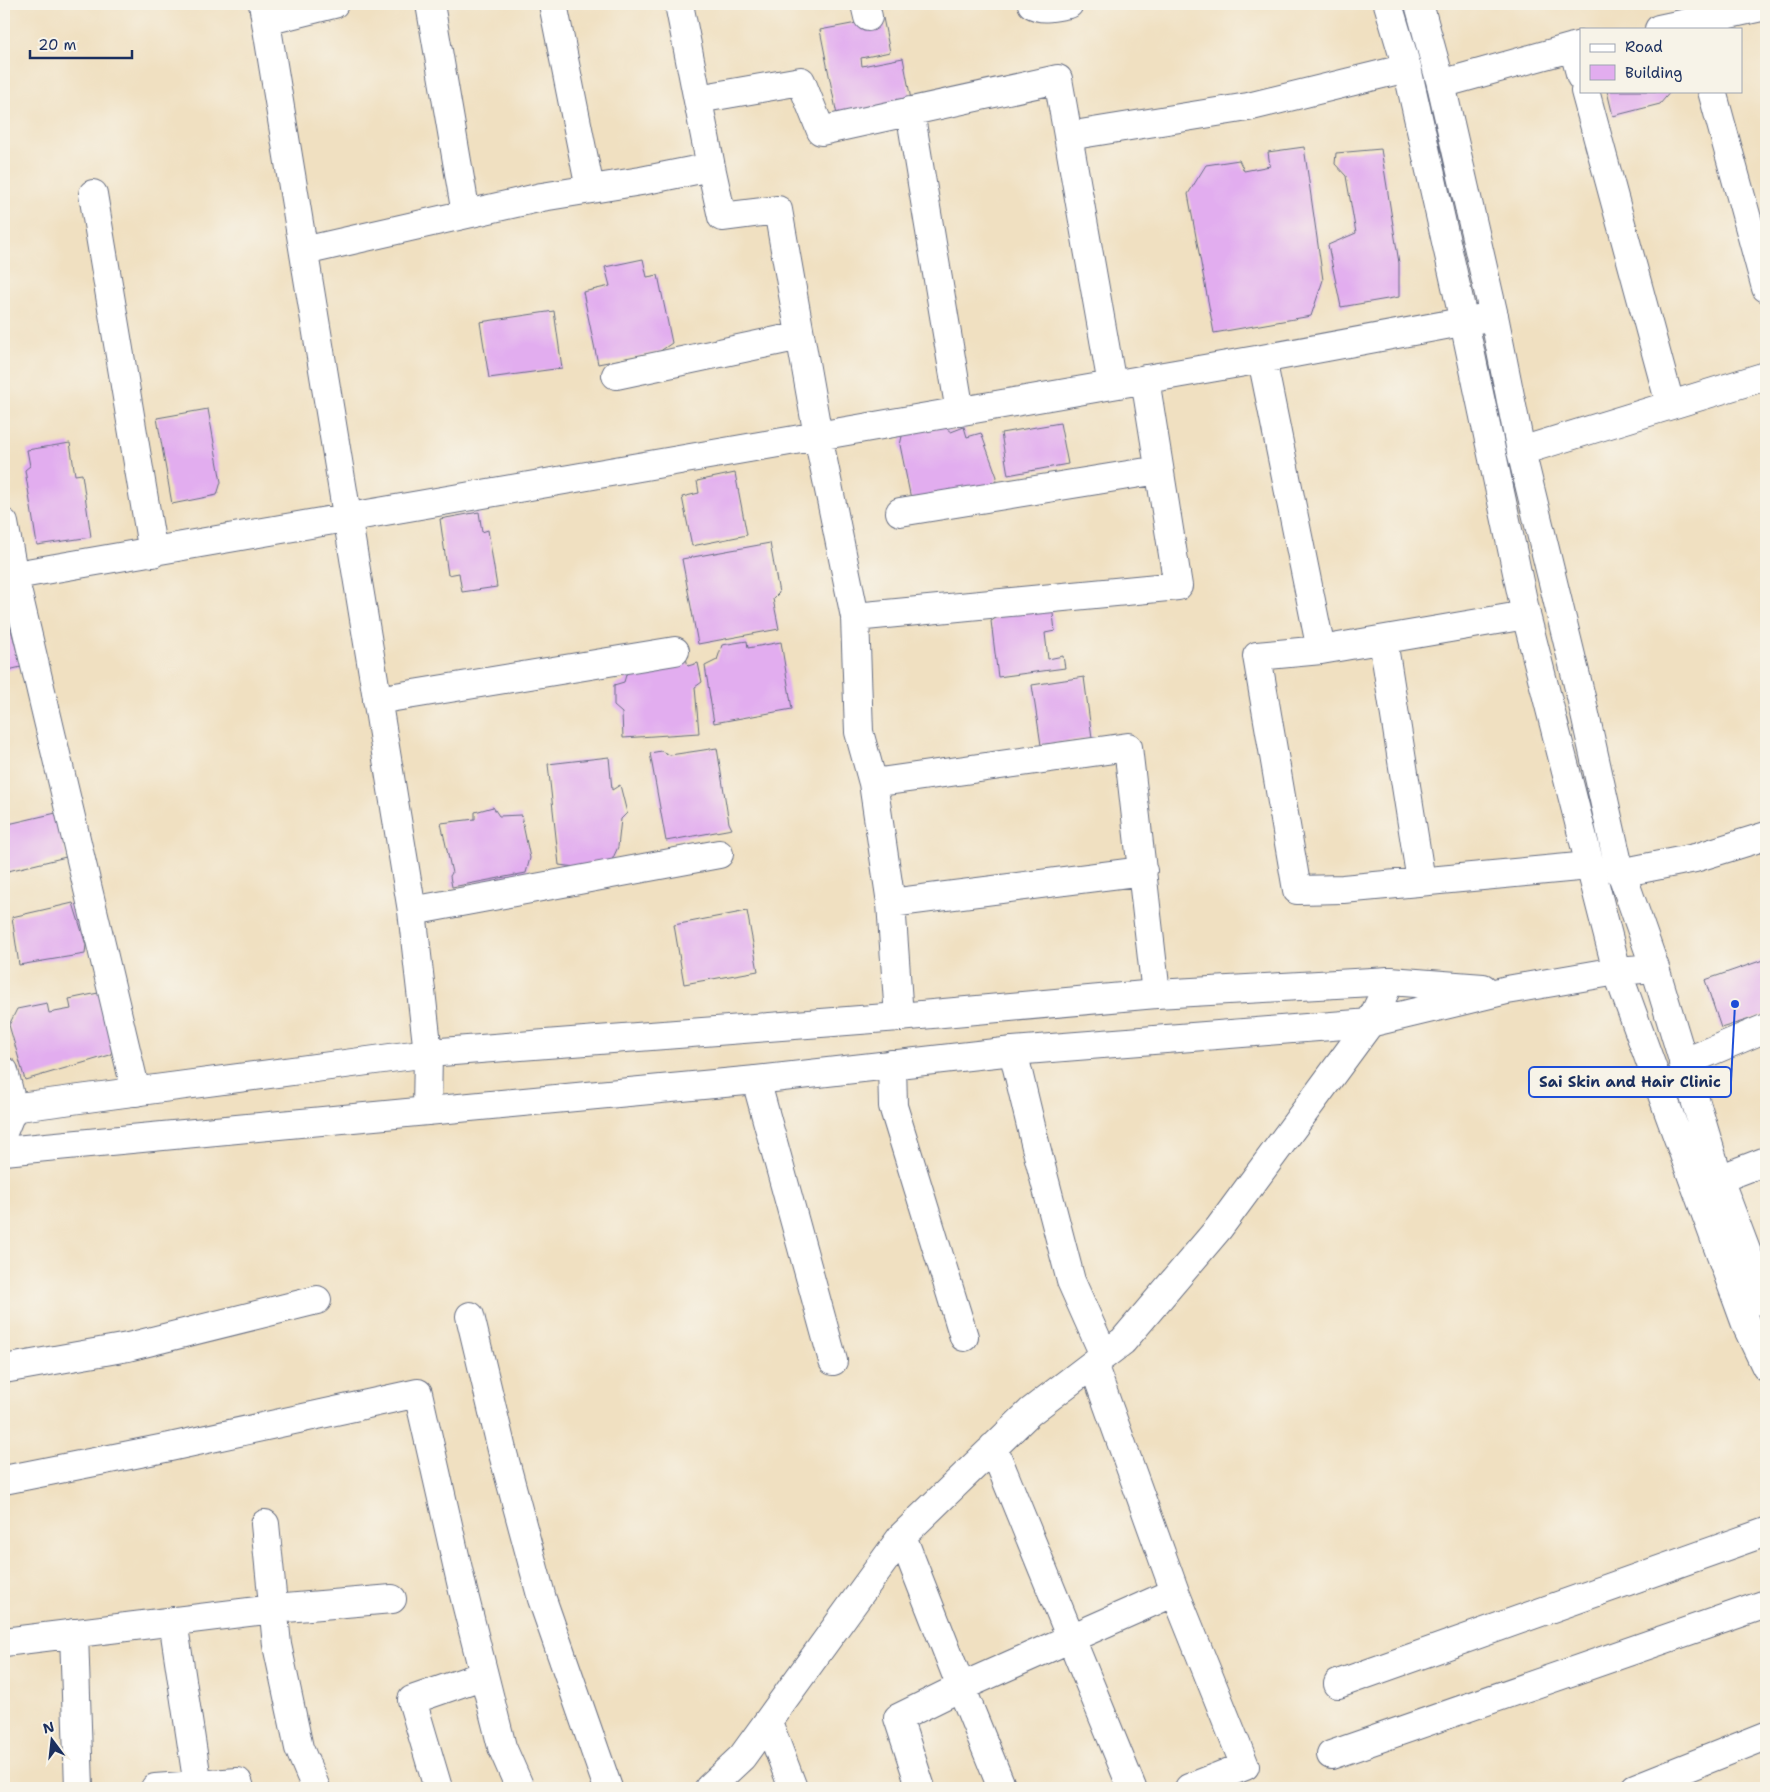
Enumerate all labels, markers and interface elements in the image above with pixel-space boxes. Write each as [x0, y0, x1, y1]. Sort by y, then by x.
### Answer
scale bar [30, 28, 132, 60]
legend [1580, 28, 1742, 92]
text: 20 m [38, 35, 77, 55]
text: Road [1625, 37, 1663, 57]
text: Building [1625, 63, 1682, 83]
callout: Sai Skin and Hair Clinic [1529, 1067, 1731, 1097]
text: Sai Skin and Hair Clinic [1539, 1072, 1721, 1092]
north arrow [28, 1714, 78, 1764]
text: N [41, 1717, 56, 1738]

